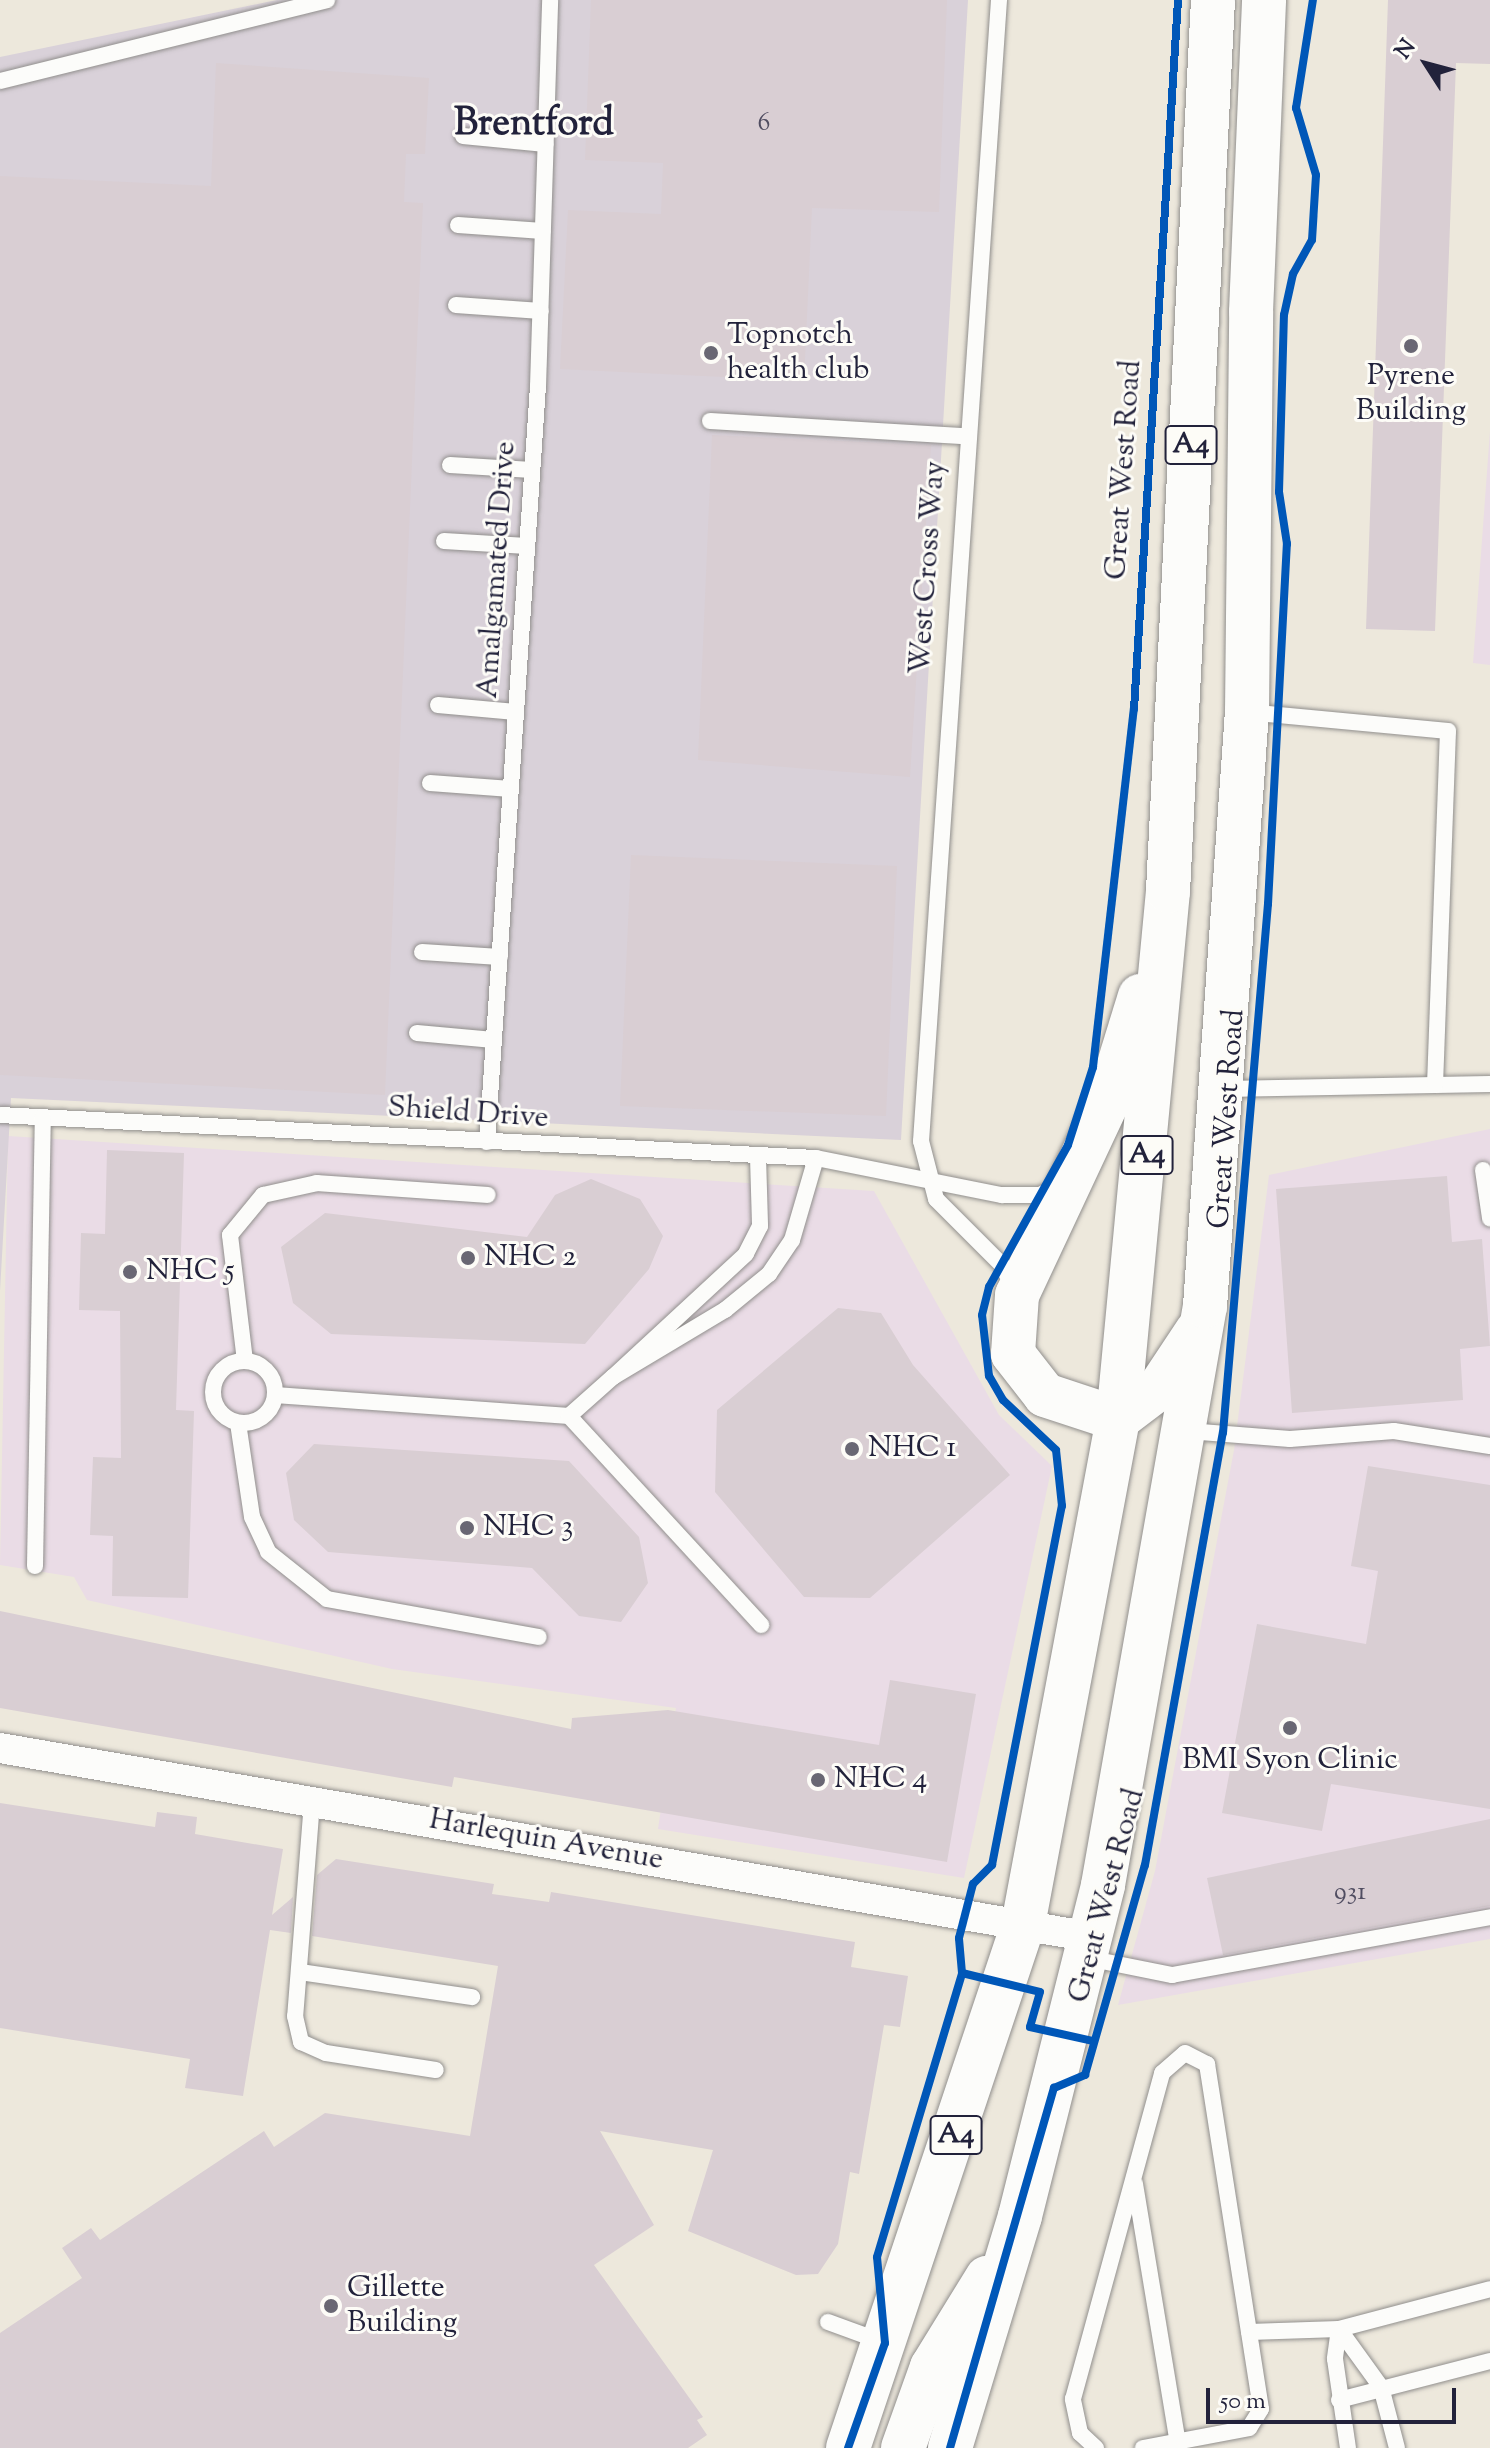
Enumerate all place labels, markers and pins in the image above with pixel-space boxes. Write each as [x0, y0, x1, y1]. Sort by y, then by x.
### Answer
place label: Topnotch health club [727, 318, 869, 388]
marker: Pyrene Building [1402, 337, 1420, 355]
marker: Topnotch health club [702, 344, 720, 362]
place label: Pyrene Building [1356, 359, 1466, 430]
place label: NHC 2 [484, 1240, 576, 1276]
marker: NHC 2 [459, 1249, 477, 1267]
place label: NHC 5 [146, 1254, 235, 1290]
marker: NHC 5 [121, 1263, 139, 1281]
place label: NHC 1 [868, 1431, 956, 1467]
marker: NHC 1 [843, 1440, 861, 1458]
place label: NHC 3 [483, 1510, 573, 1546]
marker: NHC 3 [458, 1519, 476, 1537]
marker: BMI Syon Clinic [1279, 1717, 1301, 1739]
place label: BMI Syon Clinic [1182, 1743, 1398, 1779]
place label: NHC 4 [834, 1762, 927, 1798]
marker: NHC 4 [809, 1771, 827, 1789]
place label: Gillette Building [347, 2271, 457, 2342]
marker: Gillette Building [322, 2297, 340, 2315]

